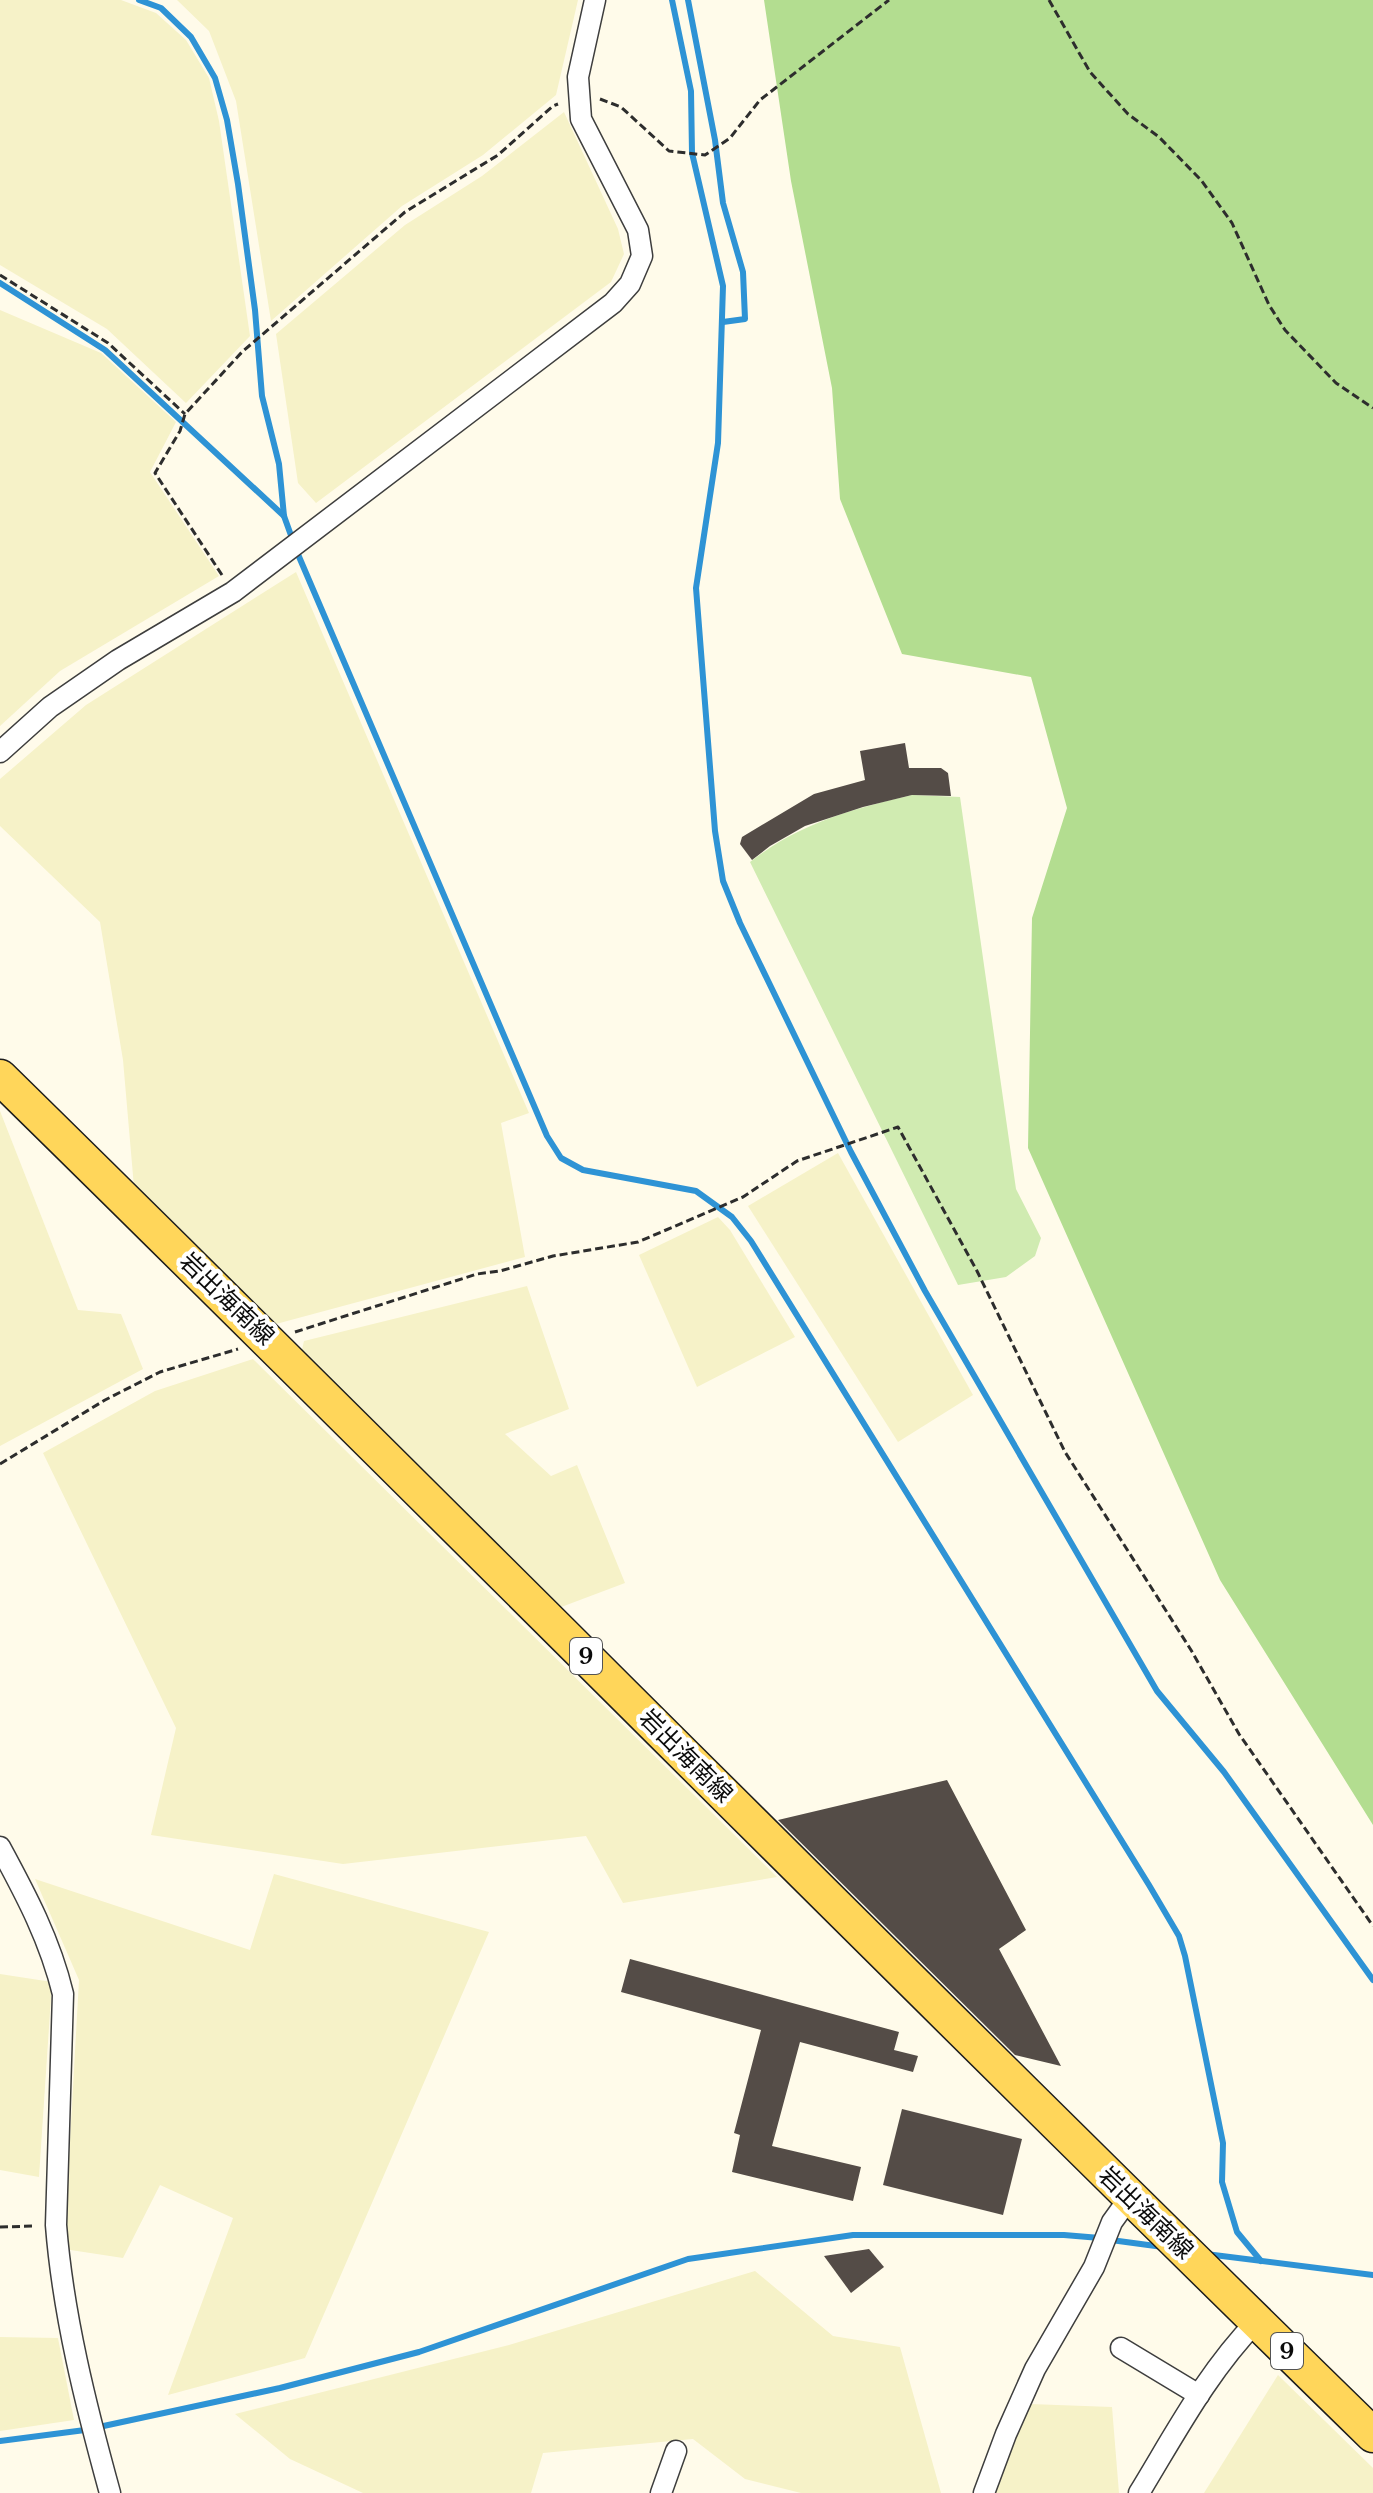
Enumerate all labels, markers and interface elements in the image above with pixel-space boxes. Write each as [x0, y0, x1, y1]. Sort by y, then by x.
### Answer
street label: 岩出海南線 [174, 1247, 281, 1351]
road number: 9 [570, 1638, 602, 1674]
street label: 岩出海南線 [634, 1703, 739, 1808]
street label: 岩出海南線 [1093, 2161, 1200, 2265]
road number: 9 [1271, 2333, 1303, 2369]

